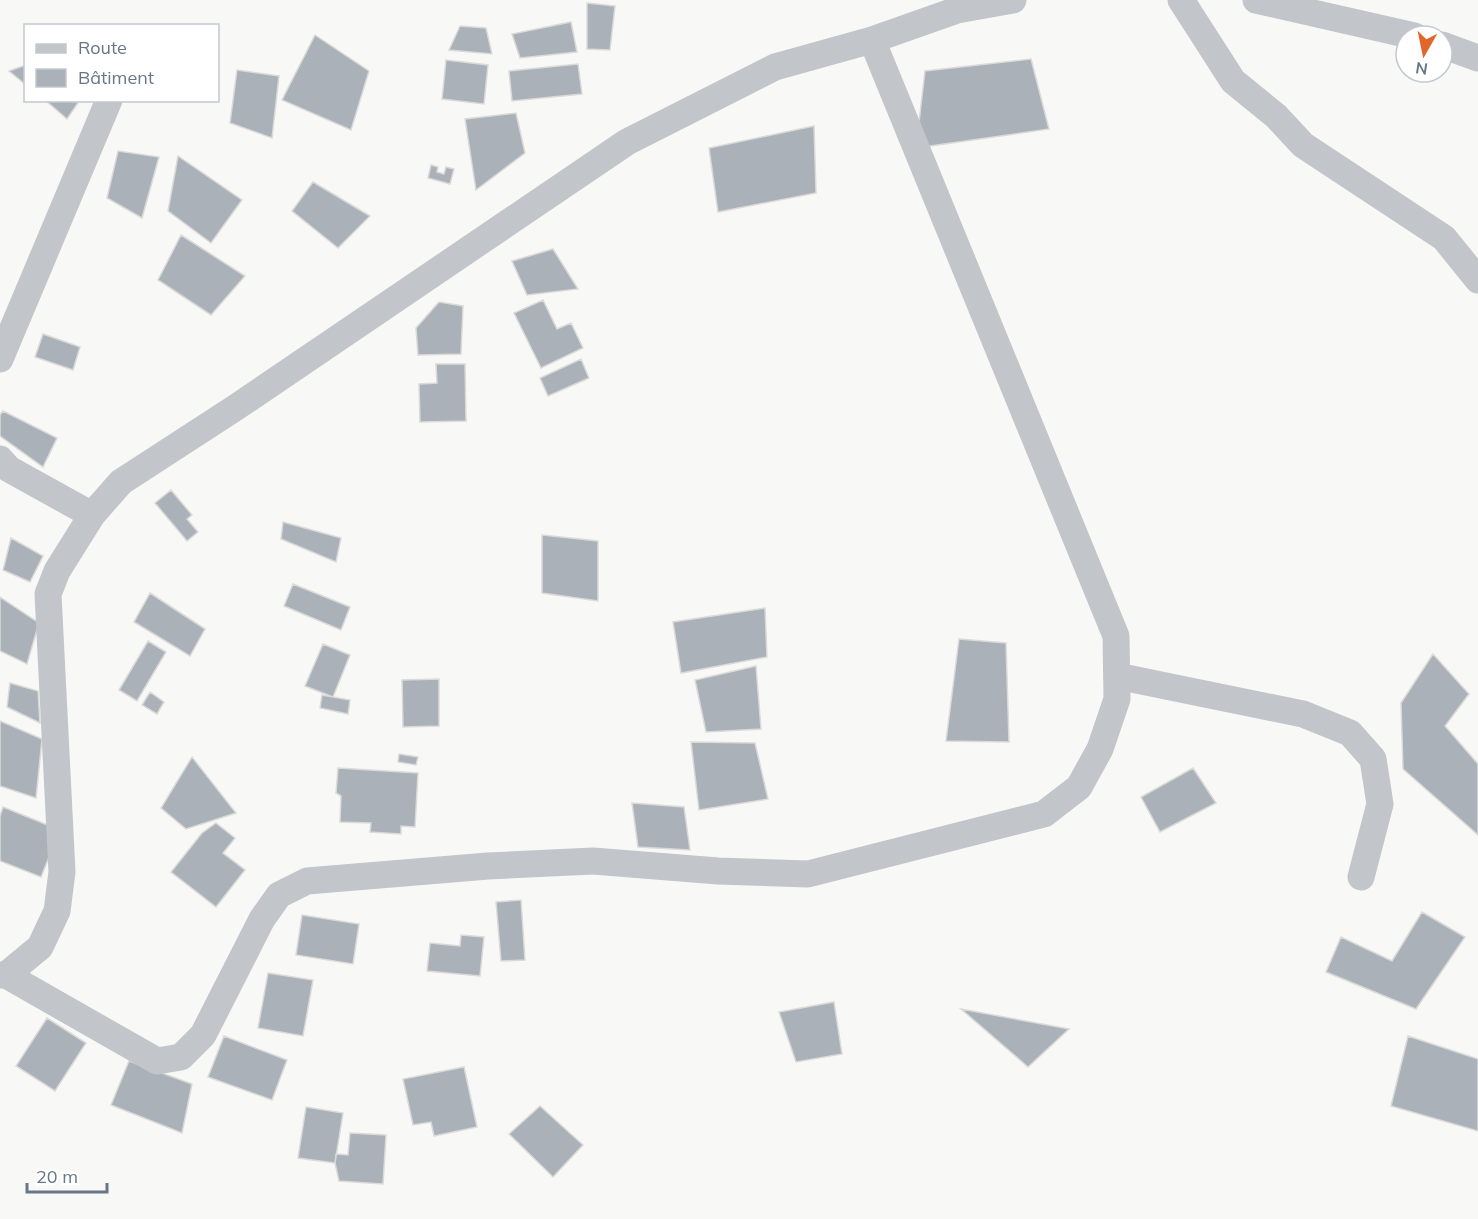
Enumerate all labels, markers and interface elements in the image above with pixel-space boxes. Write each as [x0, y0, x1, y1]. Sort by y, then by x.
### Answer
legend [24, 24, 219, 102]
north arrow [1394, 24, 1454, 84]
text: Route [78, 36, 127, 59]
text: N [1414, 58, 1429, 80]
text: Bâtiment [78, 66, 154, 89]
scale bar [27, 1156, 106, 1194]
text: 20 m [36, 1165, 78, 1188]

